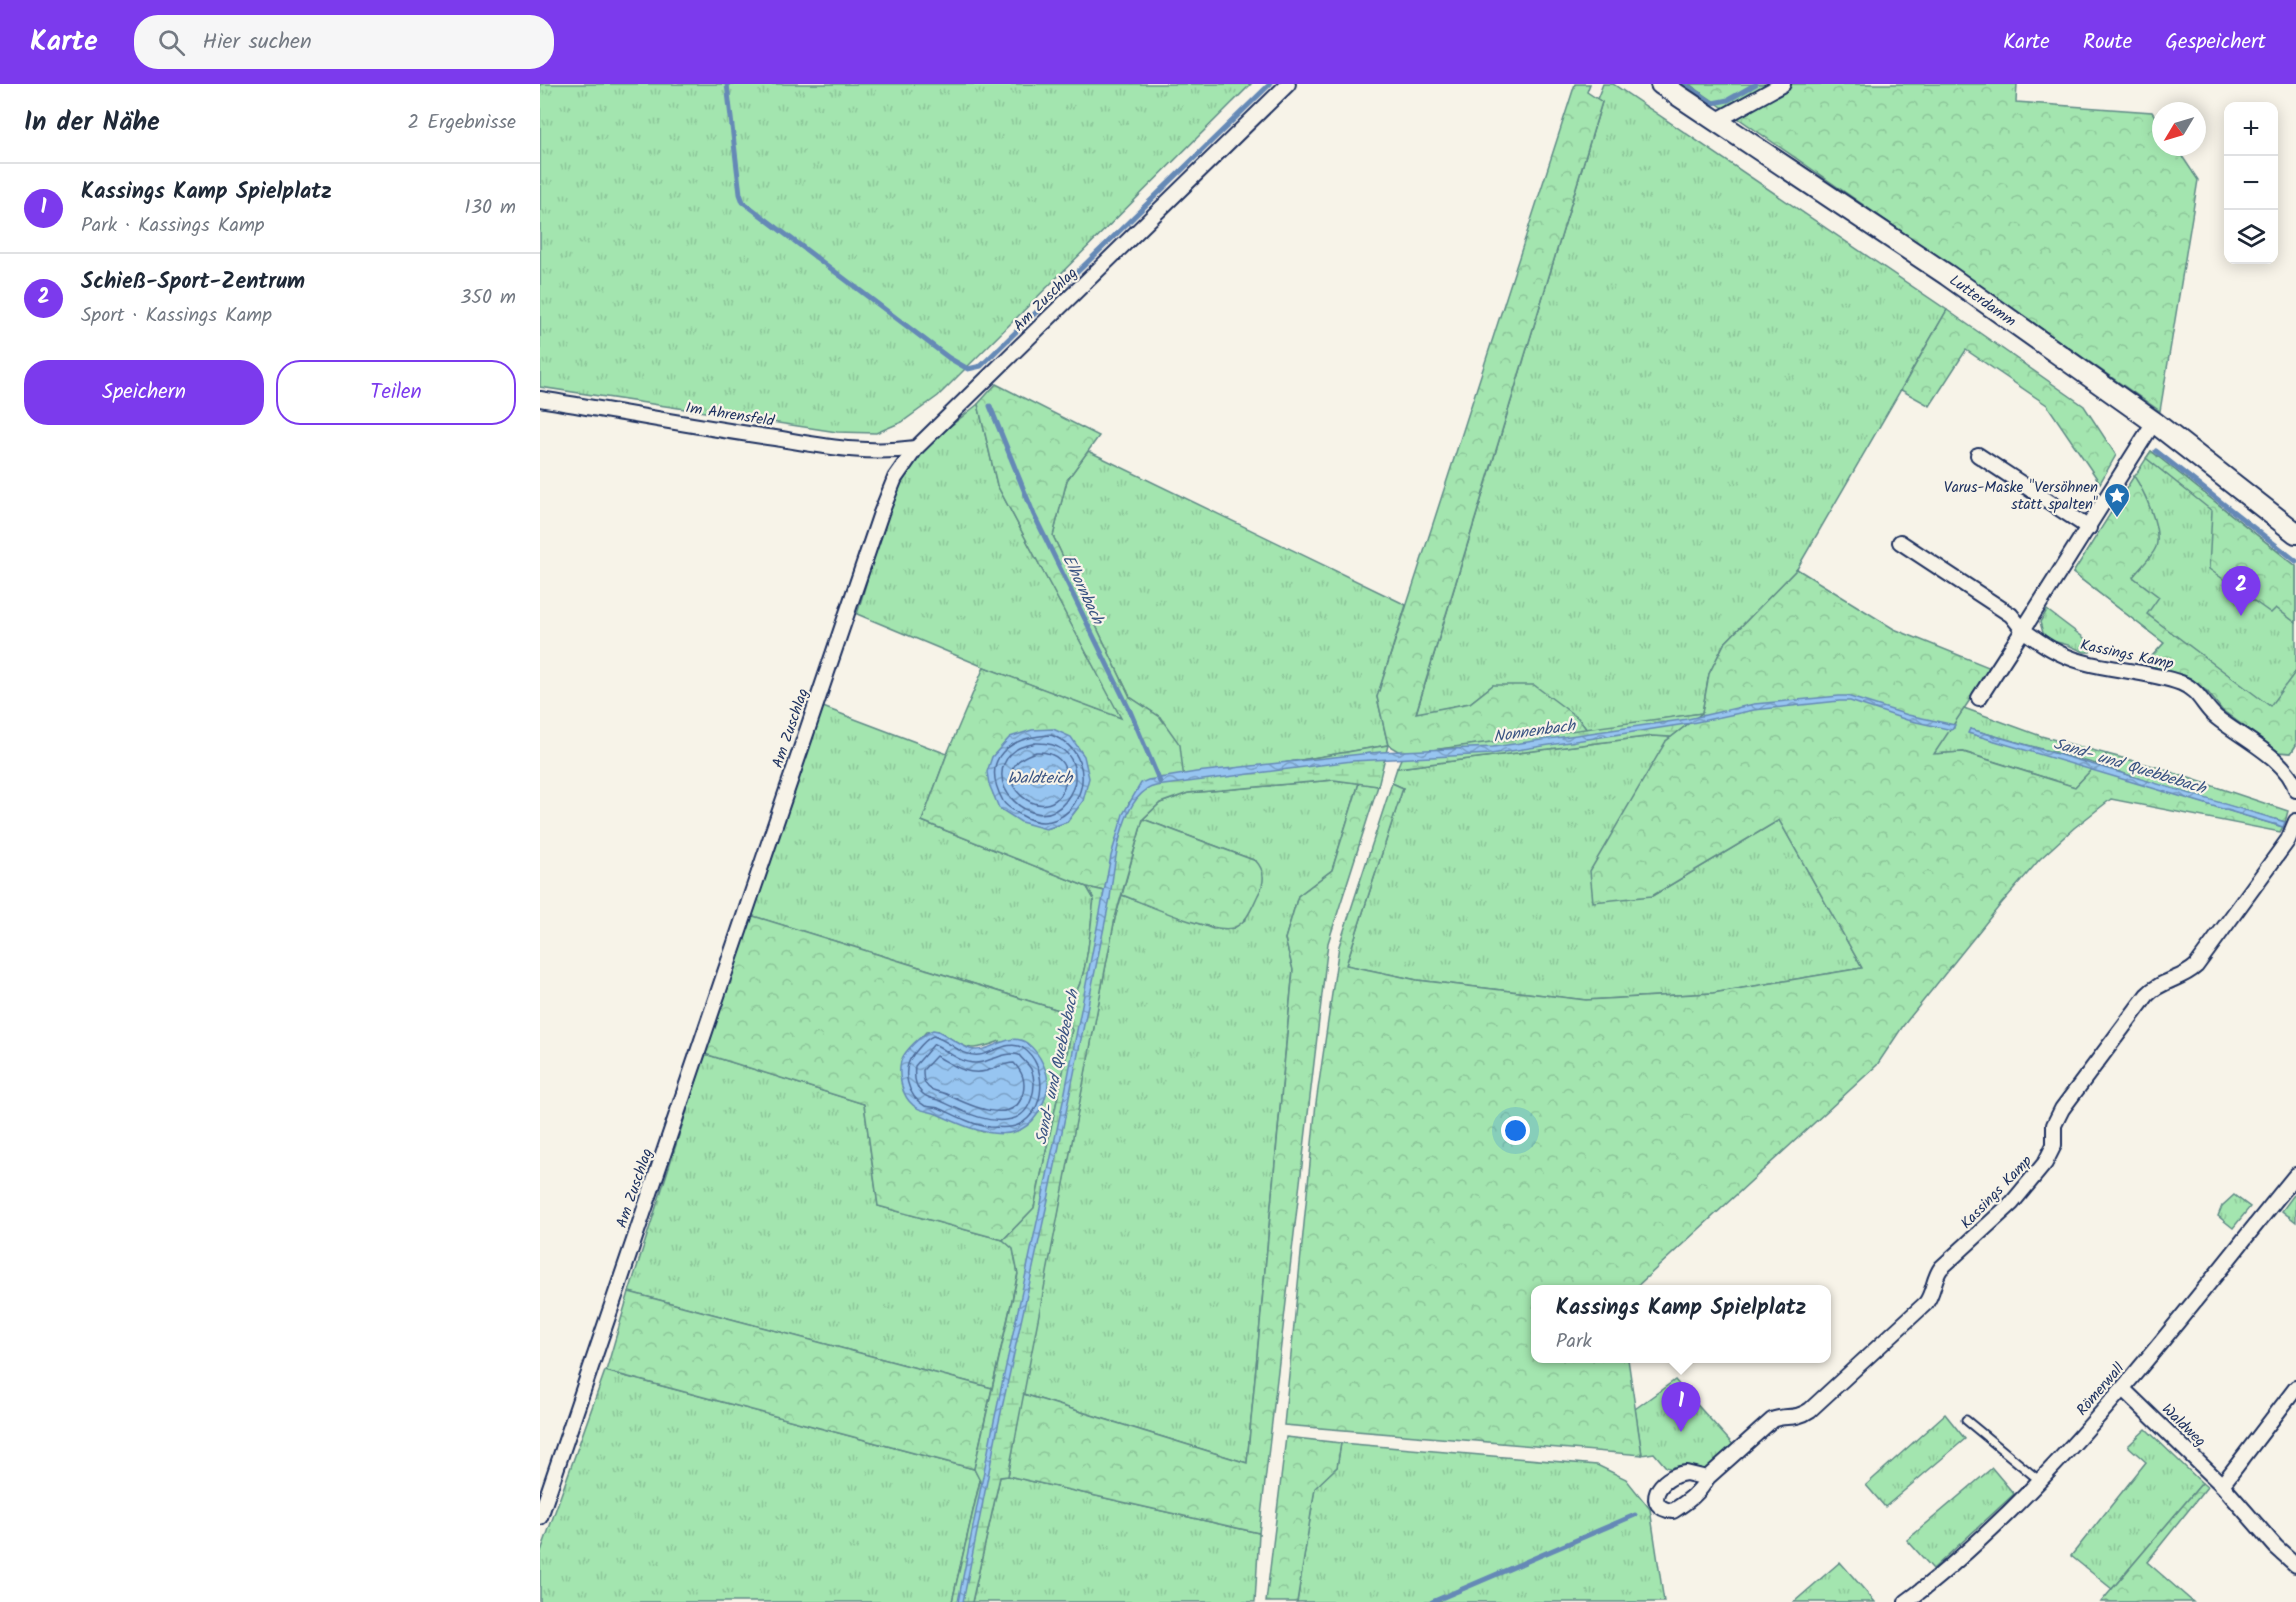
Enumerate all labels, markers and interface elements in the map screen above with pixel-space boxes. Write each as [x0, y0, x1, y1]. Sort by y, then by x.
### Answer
search box [134, 15, 554, 69]
text: Karte [30, 20, 98, 65]
text: Hier suchen [203, 25, 312, 60]
icon: search [155, 26, 188, 59]
text: Karte [2003, 26, 2050, 59]
text: Route [2083, 26, 2132, 59]
text: Gespeichert [2165, 26, 2266, 59]
text: In der Nähe [24, 102, 160, 144]
north arrow [2152, 102, 2206, 156]
map controls [2224, 102, 2278, 264]
button: + [2224, 102, 2278, 156]
text: 2 Ergebnisse [408, 107, 516, 139]
button: − [2224, 156, 2278, 210]
text: Kassings Kamp Spielplatz [81, 175, 332, 210]
text: 1 [40, 192, 47, 224]
text: 130 m [464, 192, 516, 224]
text: Park · Kassings Kamp [81, 210, 264, 242]
button: layers [2224, 210, 2278, 264]
street label: Am Zuschlag [1008, 262, 1083, 337]
text: Schieß-Sport-Zentrum [81, 265, 305, 300]
street label: Lutterdamm [1944, 269, 2021, 334]
text: 2 [38, 282, 49, 314]
text: 350 m [460, 282, 516, 314]
text: Sport · Kassings Kamp [81, 300, 272, 332]
button: Speichern [24, 360, 264, 425]
button: Teilen [276, 360, 516, 425]
street label: Im Ahrensfeld [684, 396, 776, 434]
place label: Varus-Maske "Versöhnen statt spalten" [1944, 476, 2098, 517]
place icon: Varus-Maske "Versöhnen statt spalten" [2102, 481, 2132, 519]
water label: Elhornbach [1056, 551, 1110, 630]
pin: 2 [2222, 566, 2260, 616]
street label: Kassings Kamp [2078, 633, 2176, 677]
street label: Am Zuschlag [766, 685, 816, 771]
water label: Nonnenbach [1492, 713, 1578, 750]
water label: Sand- und Quebbebach [2051, 731, 2210, 802]
water label: Waldteich [1008, 766, 1074, 791]
water label: Sand- und Quebbebach [1029, 986, 1086, 1147]
your location [1501, 1116, 1530, 1145]
street label: Am Zuschlag [610, 1145, 660, 1231]
street label: Kassings Kamp [1955, 1150, 2038, 1235]
popup [1531, 1285, 1831, 1363]
text: Kassings Kamp Spielplatz [1556, 1291, 1806, 1326]
text: Park [1556, 1326, 1592, 1358]
street label: Römerwall [2071, 1358, 2131, 1422]
pin: 1 [1662, 1382, 1700, 1432]
street label: Waldweg [2156, 1398, 2211, 1453]

